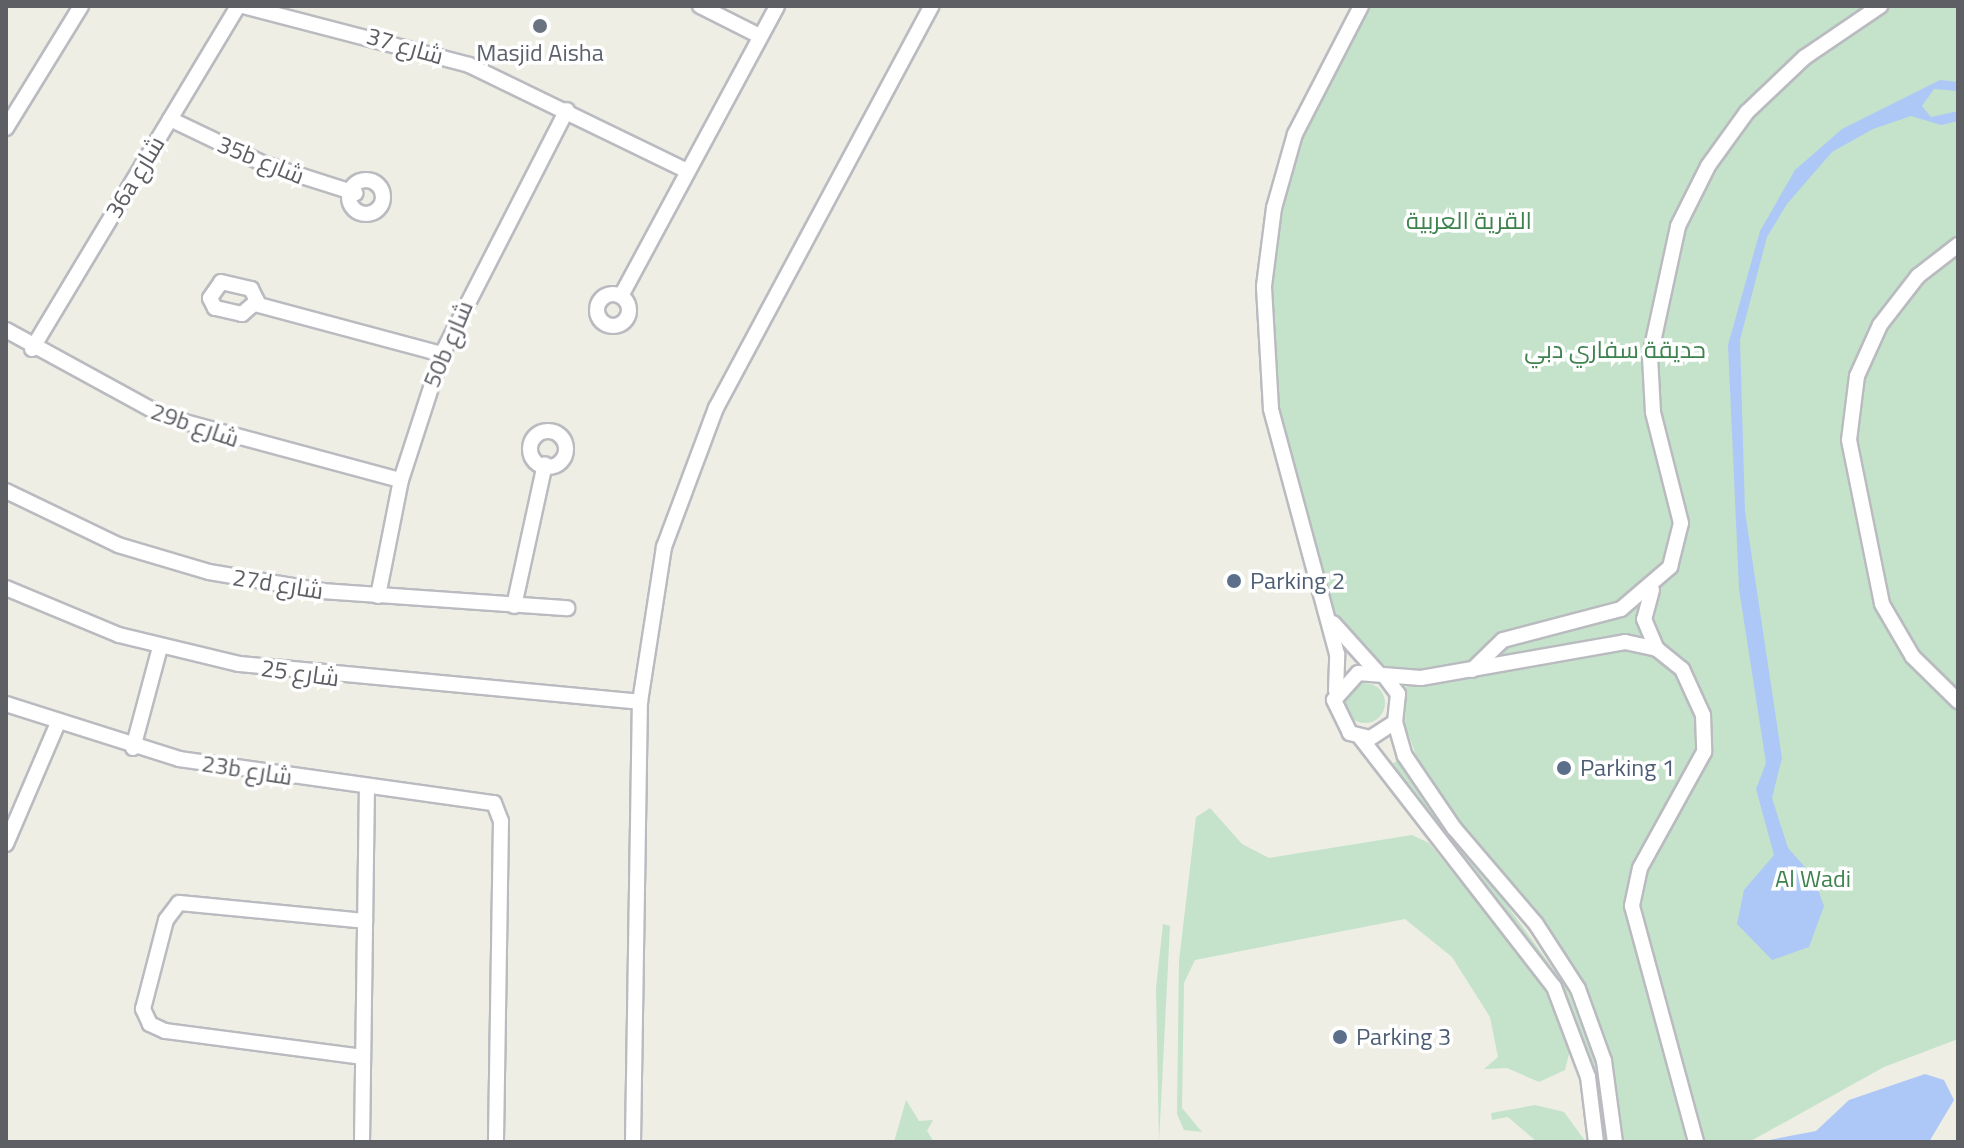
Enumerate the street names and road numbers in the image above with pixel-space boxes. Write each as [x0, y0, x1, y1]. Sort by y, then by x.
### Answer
street label: شارع 37 [363, 21, 447, 71]
street label: 35b شارع [213, 130, 309, 190]
street label: 36a شارع [99, 131, 171, 223]
street label: 50b شارع [417, 296, 479, 392]
street label: 29b شارع [147, 397, 243, 453]
street label: 27d شارع [231, 563, 325, 605]
street label: شارع 25 [259, 653, 341, 693]
street label: 23b شارع [200, 749, 294, 791]

